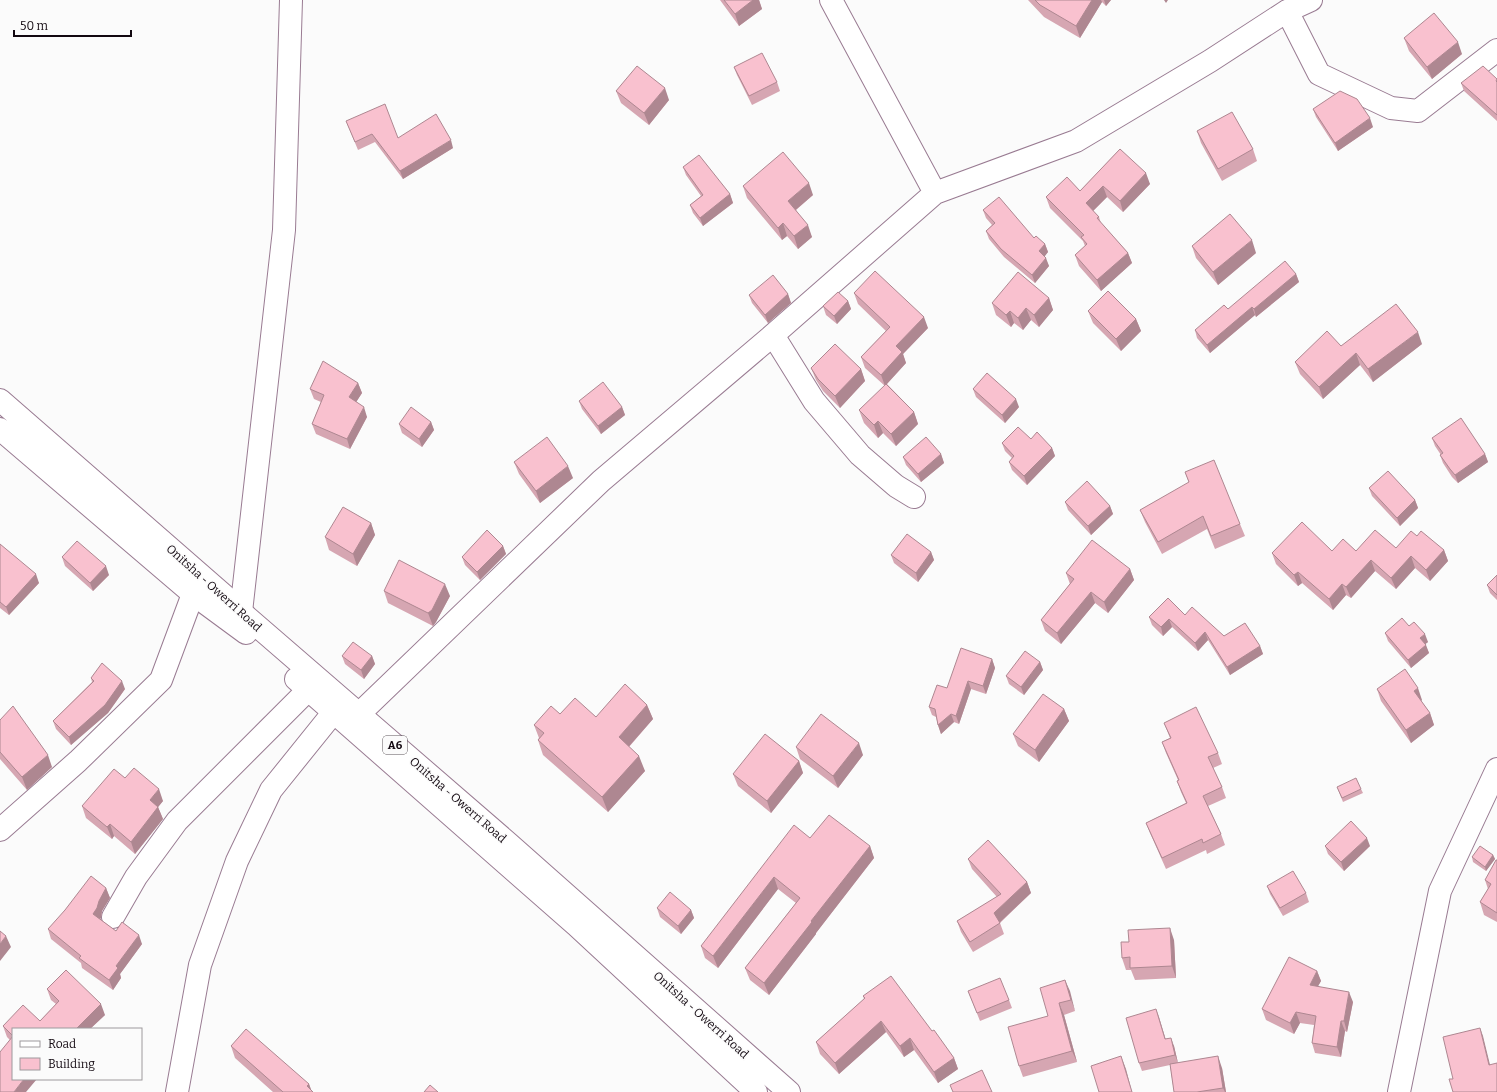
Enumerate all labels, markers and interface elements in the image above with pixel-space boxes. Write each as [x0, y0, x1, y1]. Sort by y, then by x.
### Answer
scale bar [14, 12, 131, 38]
text: 50 m [20, 19, 49, 33]
street label: Onitsha - Owerri Road [163, 542, 265, 634]
road number: A6 [383, 736, 407, 754]
street label: Onitsha - Owerri Road [407, 754, 509, 846]
street label: Onitsha - Owerri Road [650, 969, 752, 1061]
legend [12, 1028, 142, 1080]
text: Road [48, 1037, 76, 1051]
text: Building [48, 1057, 95, 1071]

